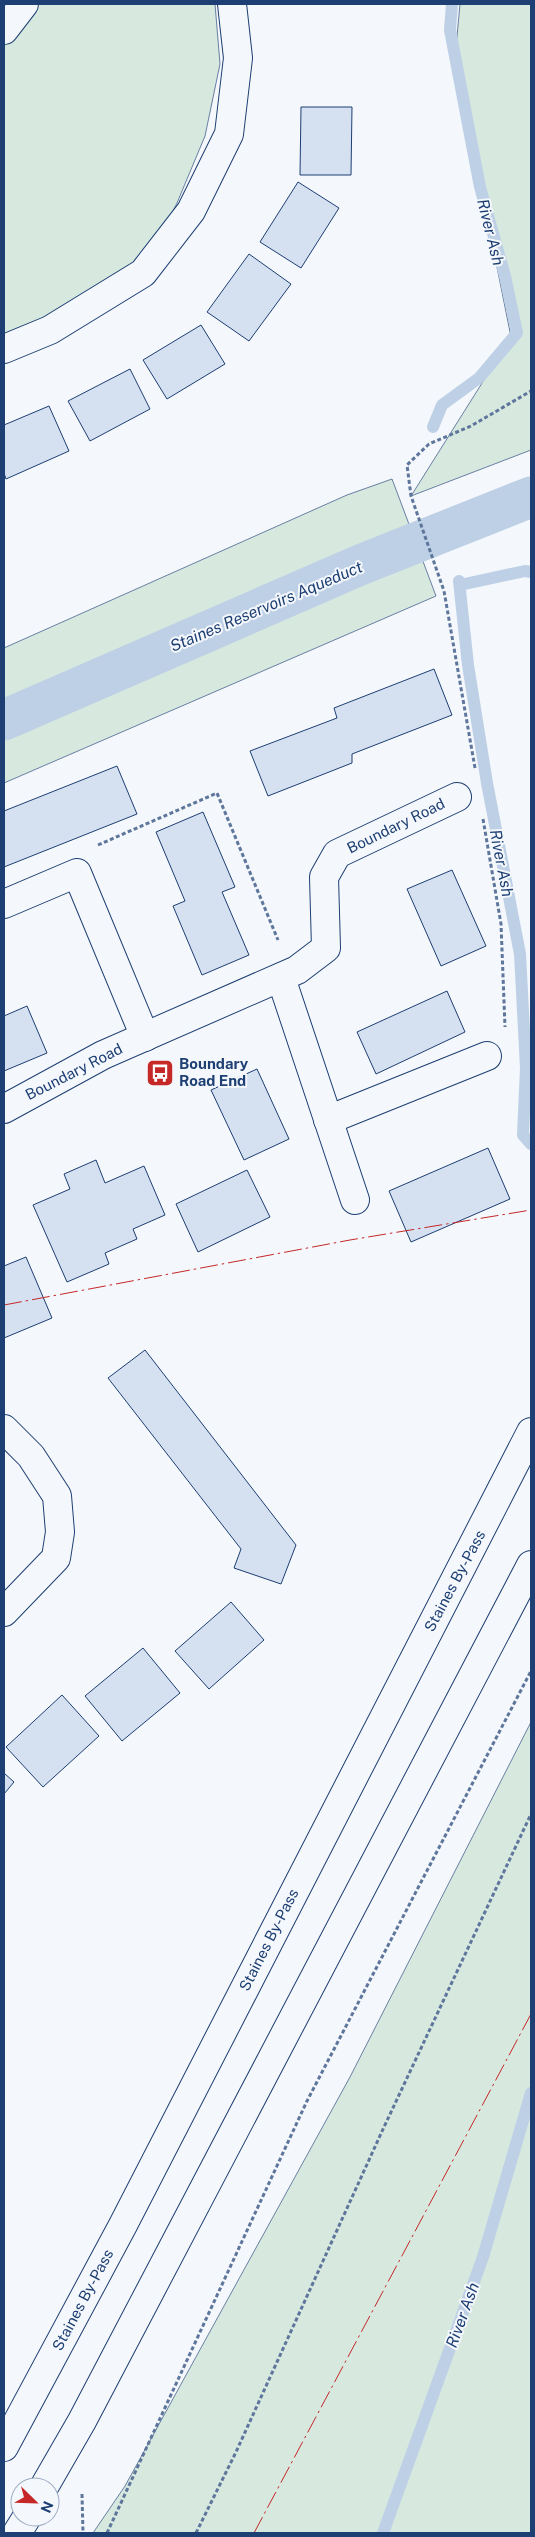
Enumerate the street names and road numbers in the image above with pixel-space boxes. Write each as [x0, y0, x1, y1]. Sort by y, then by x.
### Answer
street label: Boundary Road [344, 795, 447, 857]
street label: Boundary Road [22, 1040, 125, 1103]
street label: Staines By-Pass [421, 1527, 488, 1634]
street label: Staines By-Pass [235, 1886, 302, 1994]
street label: Staines By-Pass [49, 2246, 116, 2353]

